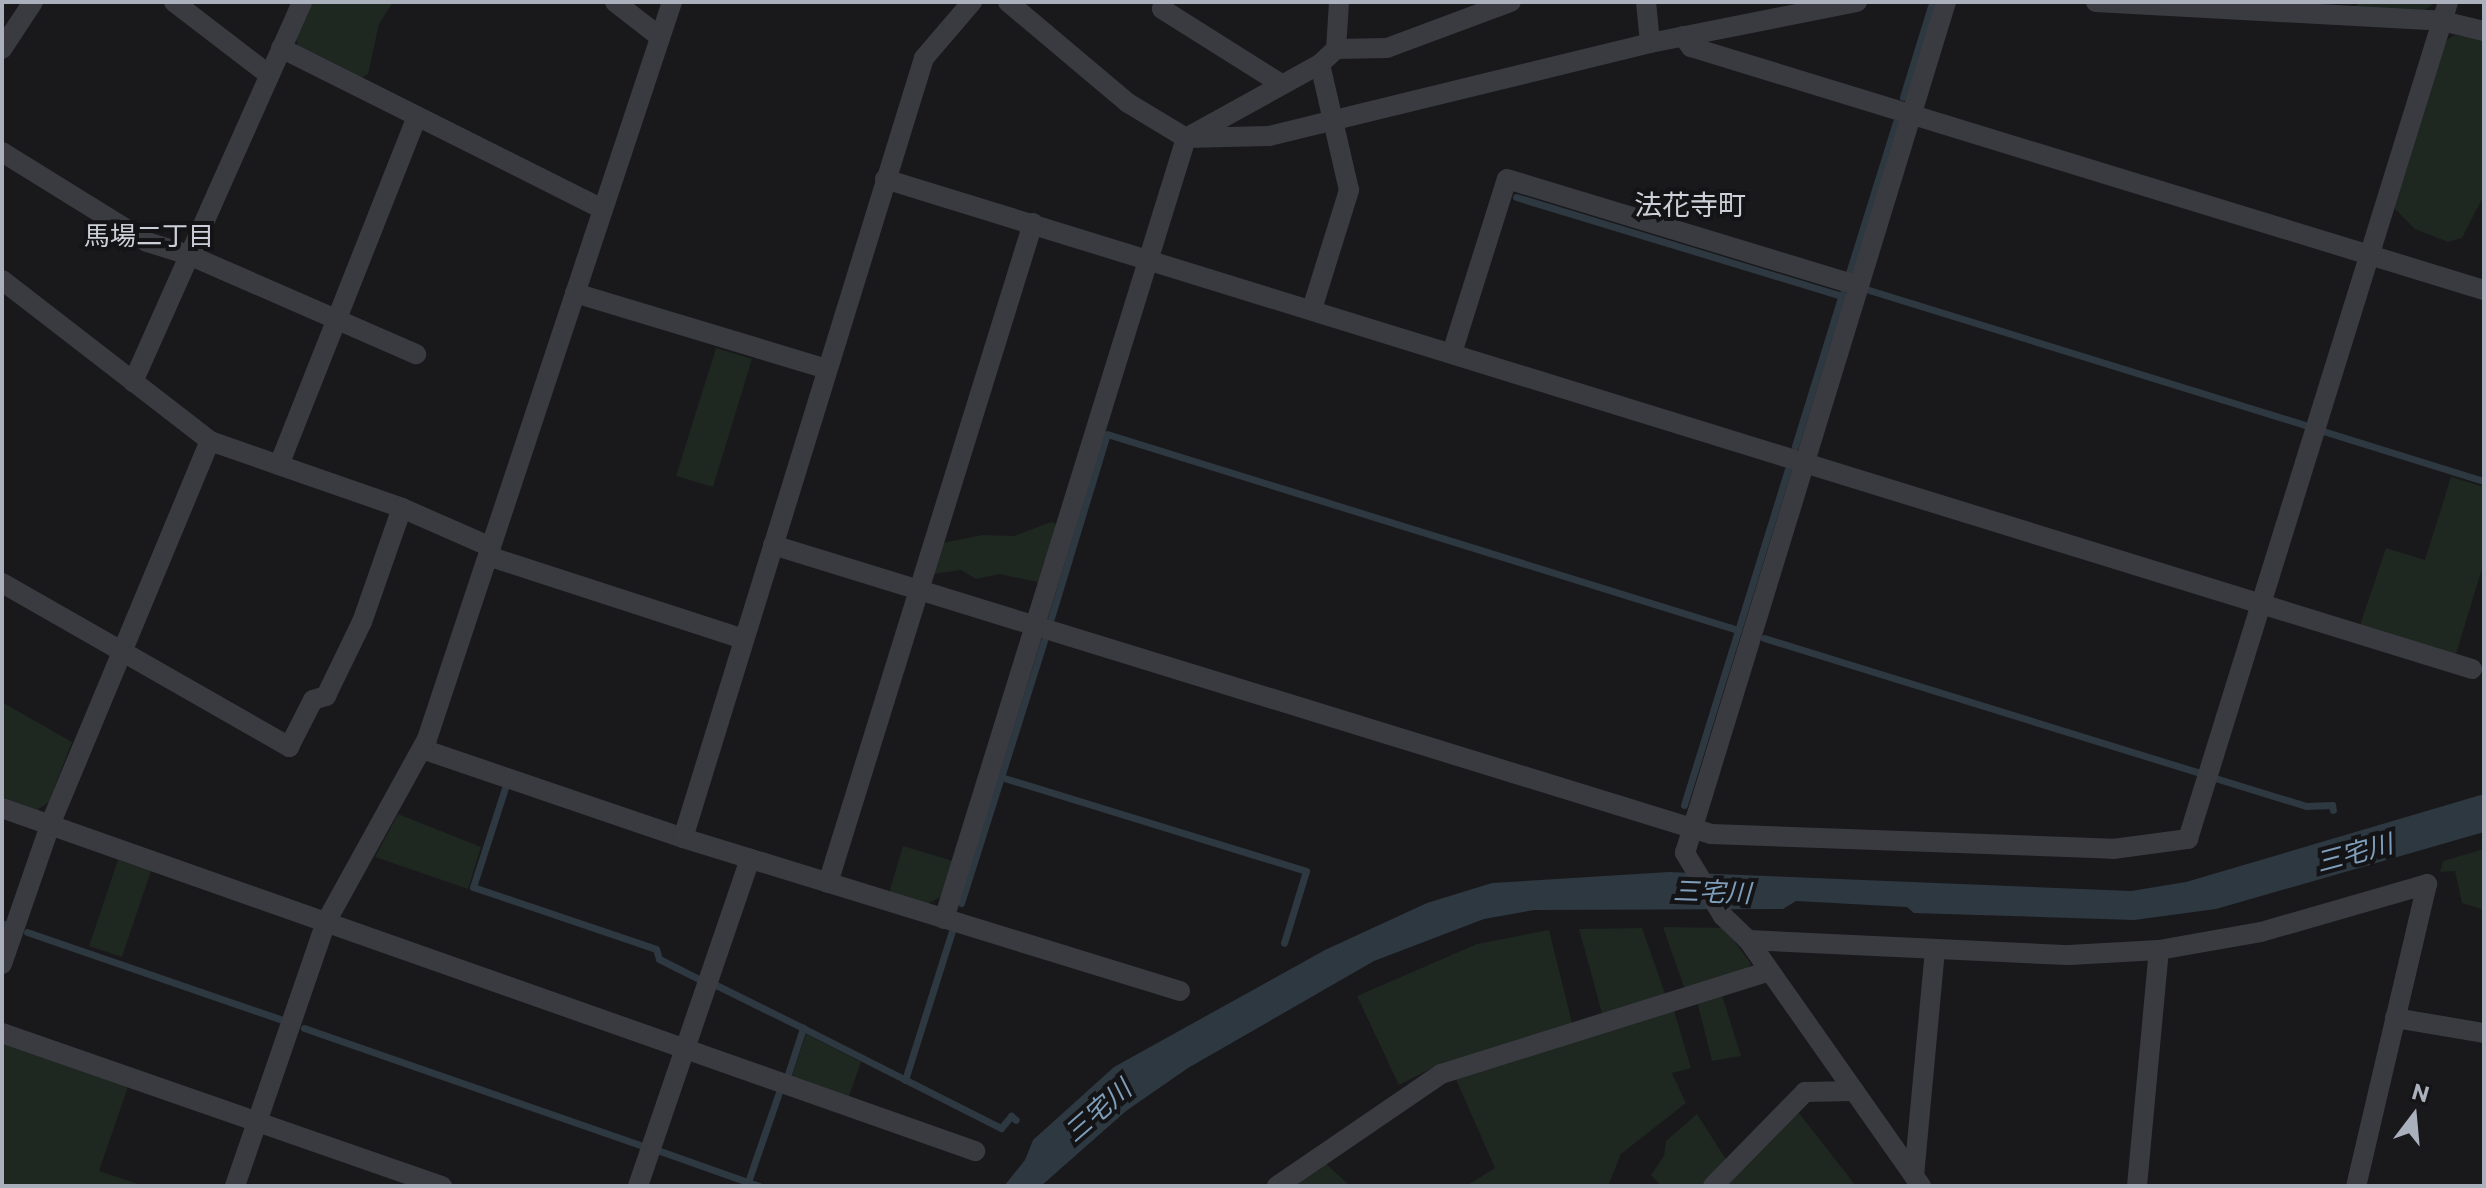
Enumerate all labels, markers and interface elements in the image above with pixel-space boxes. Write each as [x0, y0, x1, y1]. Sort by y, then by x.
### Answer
district label: 法花寺町 [1634, 187, 1746, 221]
district label: 馬場二丁目 [84, 219, 214, 251]
water label: 三宅川 [2312, 827, 2396, 877]
water label: 三宅川 [1672, 874, 1752, 908]
water label: 三宅川 [1057, 1073, 1137, 1147]
north arrow [2374, 1076, 2454, 1156]
text: N [2409, 1077, 2432, 1108]

